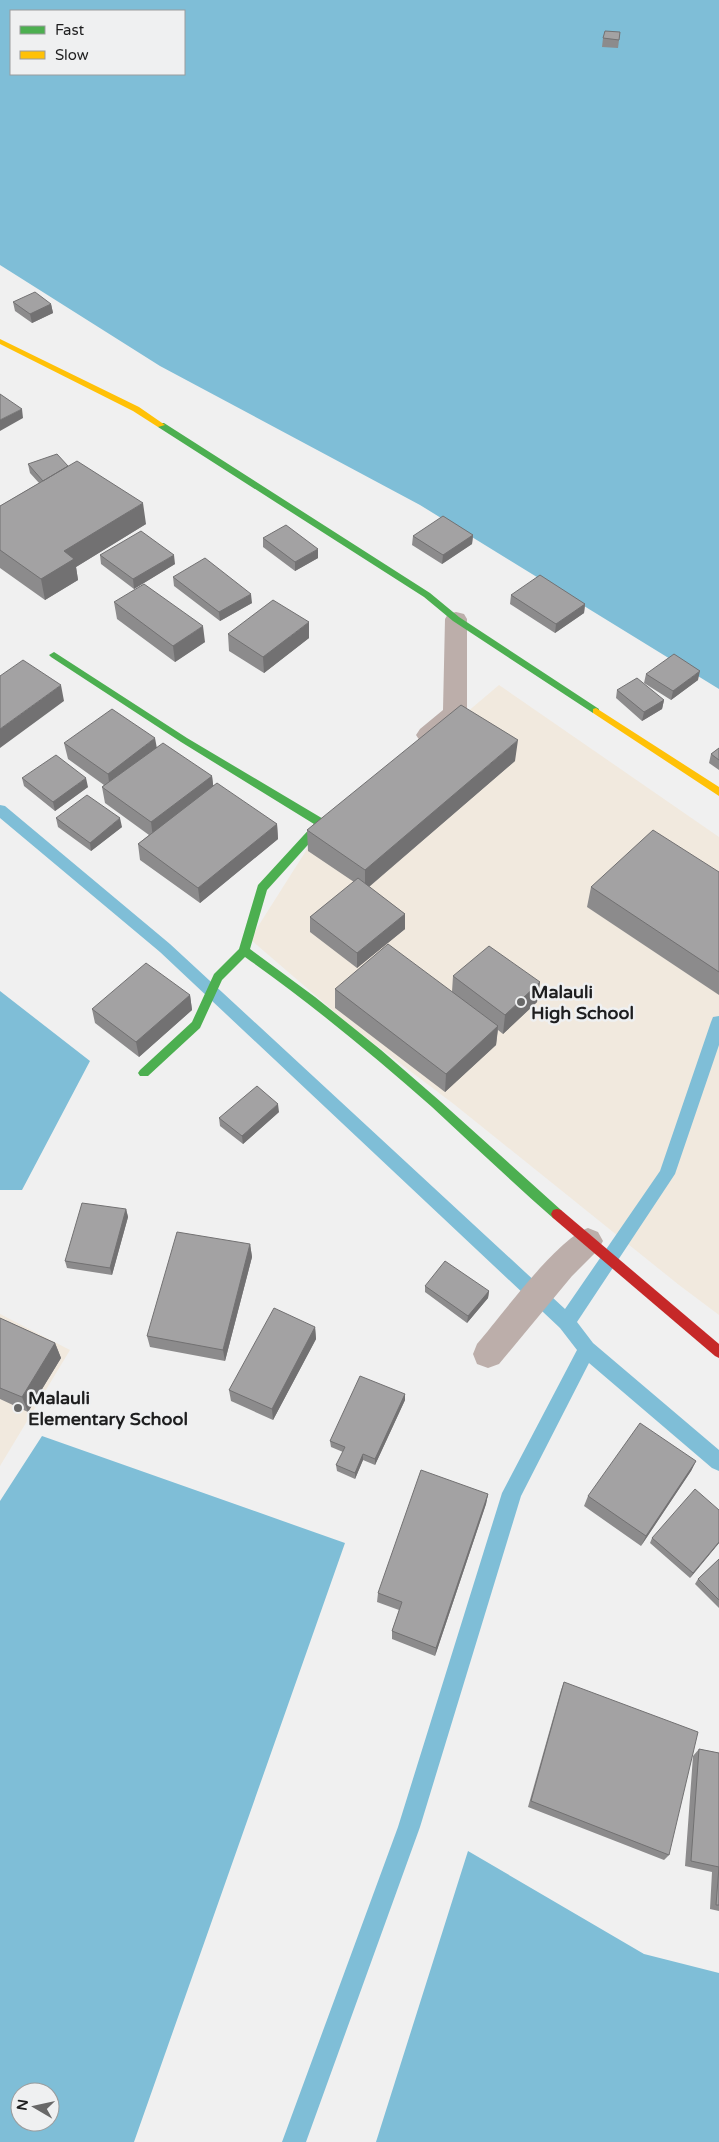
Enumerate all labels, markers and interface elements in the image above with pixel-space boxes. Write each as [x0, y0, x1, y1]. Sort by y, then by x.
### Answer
legend [10, 10, 185, 75]
text: Fast [55, 21, 85, 39]
text: Slow [55, 46, 89, 64]
place label: Malauli High School [531, 981, 634, 1024]
marker: Malauli High School [515, 996, 527, 1008]
place label: Malauli Elementary School [28, 1387, 188, 1430]
marker: Malauli Elementary School [12, 1402, 24, 1414]
north arrow [10, 2082, 60, 2132]
text: N [13, 2098, 32, 2112]

